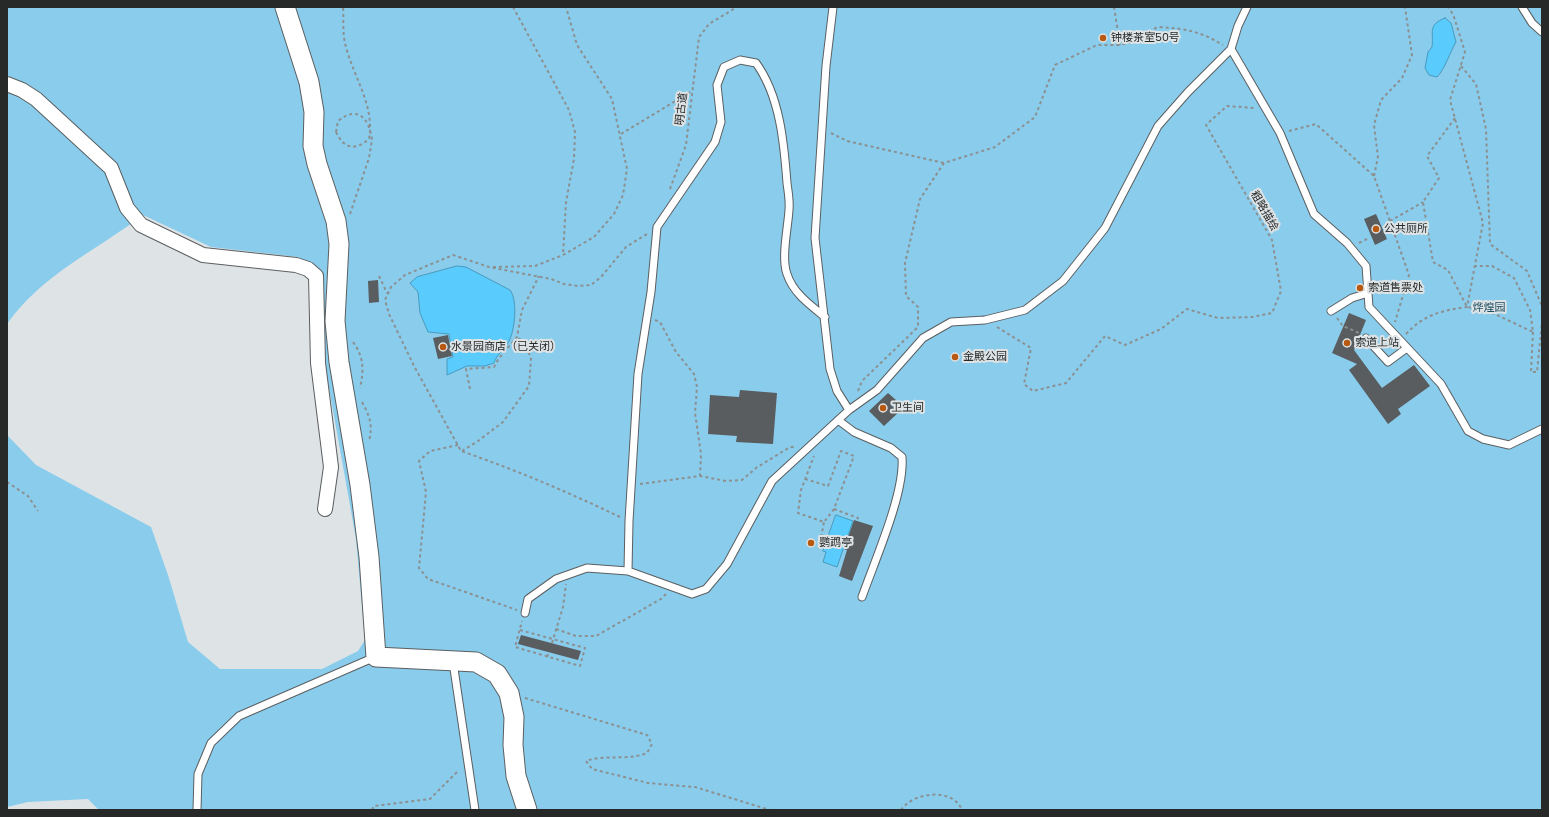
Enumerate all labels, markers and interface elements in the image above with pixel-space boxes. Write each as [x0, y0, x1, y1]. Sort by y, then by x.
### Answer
place label: 钟楼茶室50号 [1111, 31, 1180, 45]
marker: 钟楼茶室50号 [1098, 33, 1108, 43]
street label: 明古道 [673, 92, 691, 126]
street label: 粗略描绘 [1247, 189, 1281, 233]
place label: 公共厕所 [1384, 222, 1428, 236]
marker: 公共厕所 [1371, 224, 1381, 234]
place label: 索道售票处 [1368, 281, 1423, 295]
marker: 索道售票处 [1355, 283, 1365, 293]
park label: 烨煌园 [1473, 301, 1505, 315]
place label: 索道上站 [1355, 336, 1399, 350]
marker: 索道上站 [1342, 338, 1352, 348]
place label: 水景园商店（已关闭） [451, 340, 561, 354]
marker: 水景园商店（已关闭） [438, 342, 448, 352]
place label: 金殿公园 [963, 350, 1007, 364]
marker: 金殿公园 [950, 352, 960, 362]
place label: 卫生间 [891, 401, 924, 415]
marker: 卫生间 [878, 403, 888, 413]
place label: 鹦鹉亭 [819, 536, 852, 550]
marker: 鹦鹉亭 [806, 538, 816, 548]

